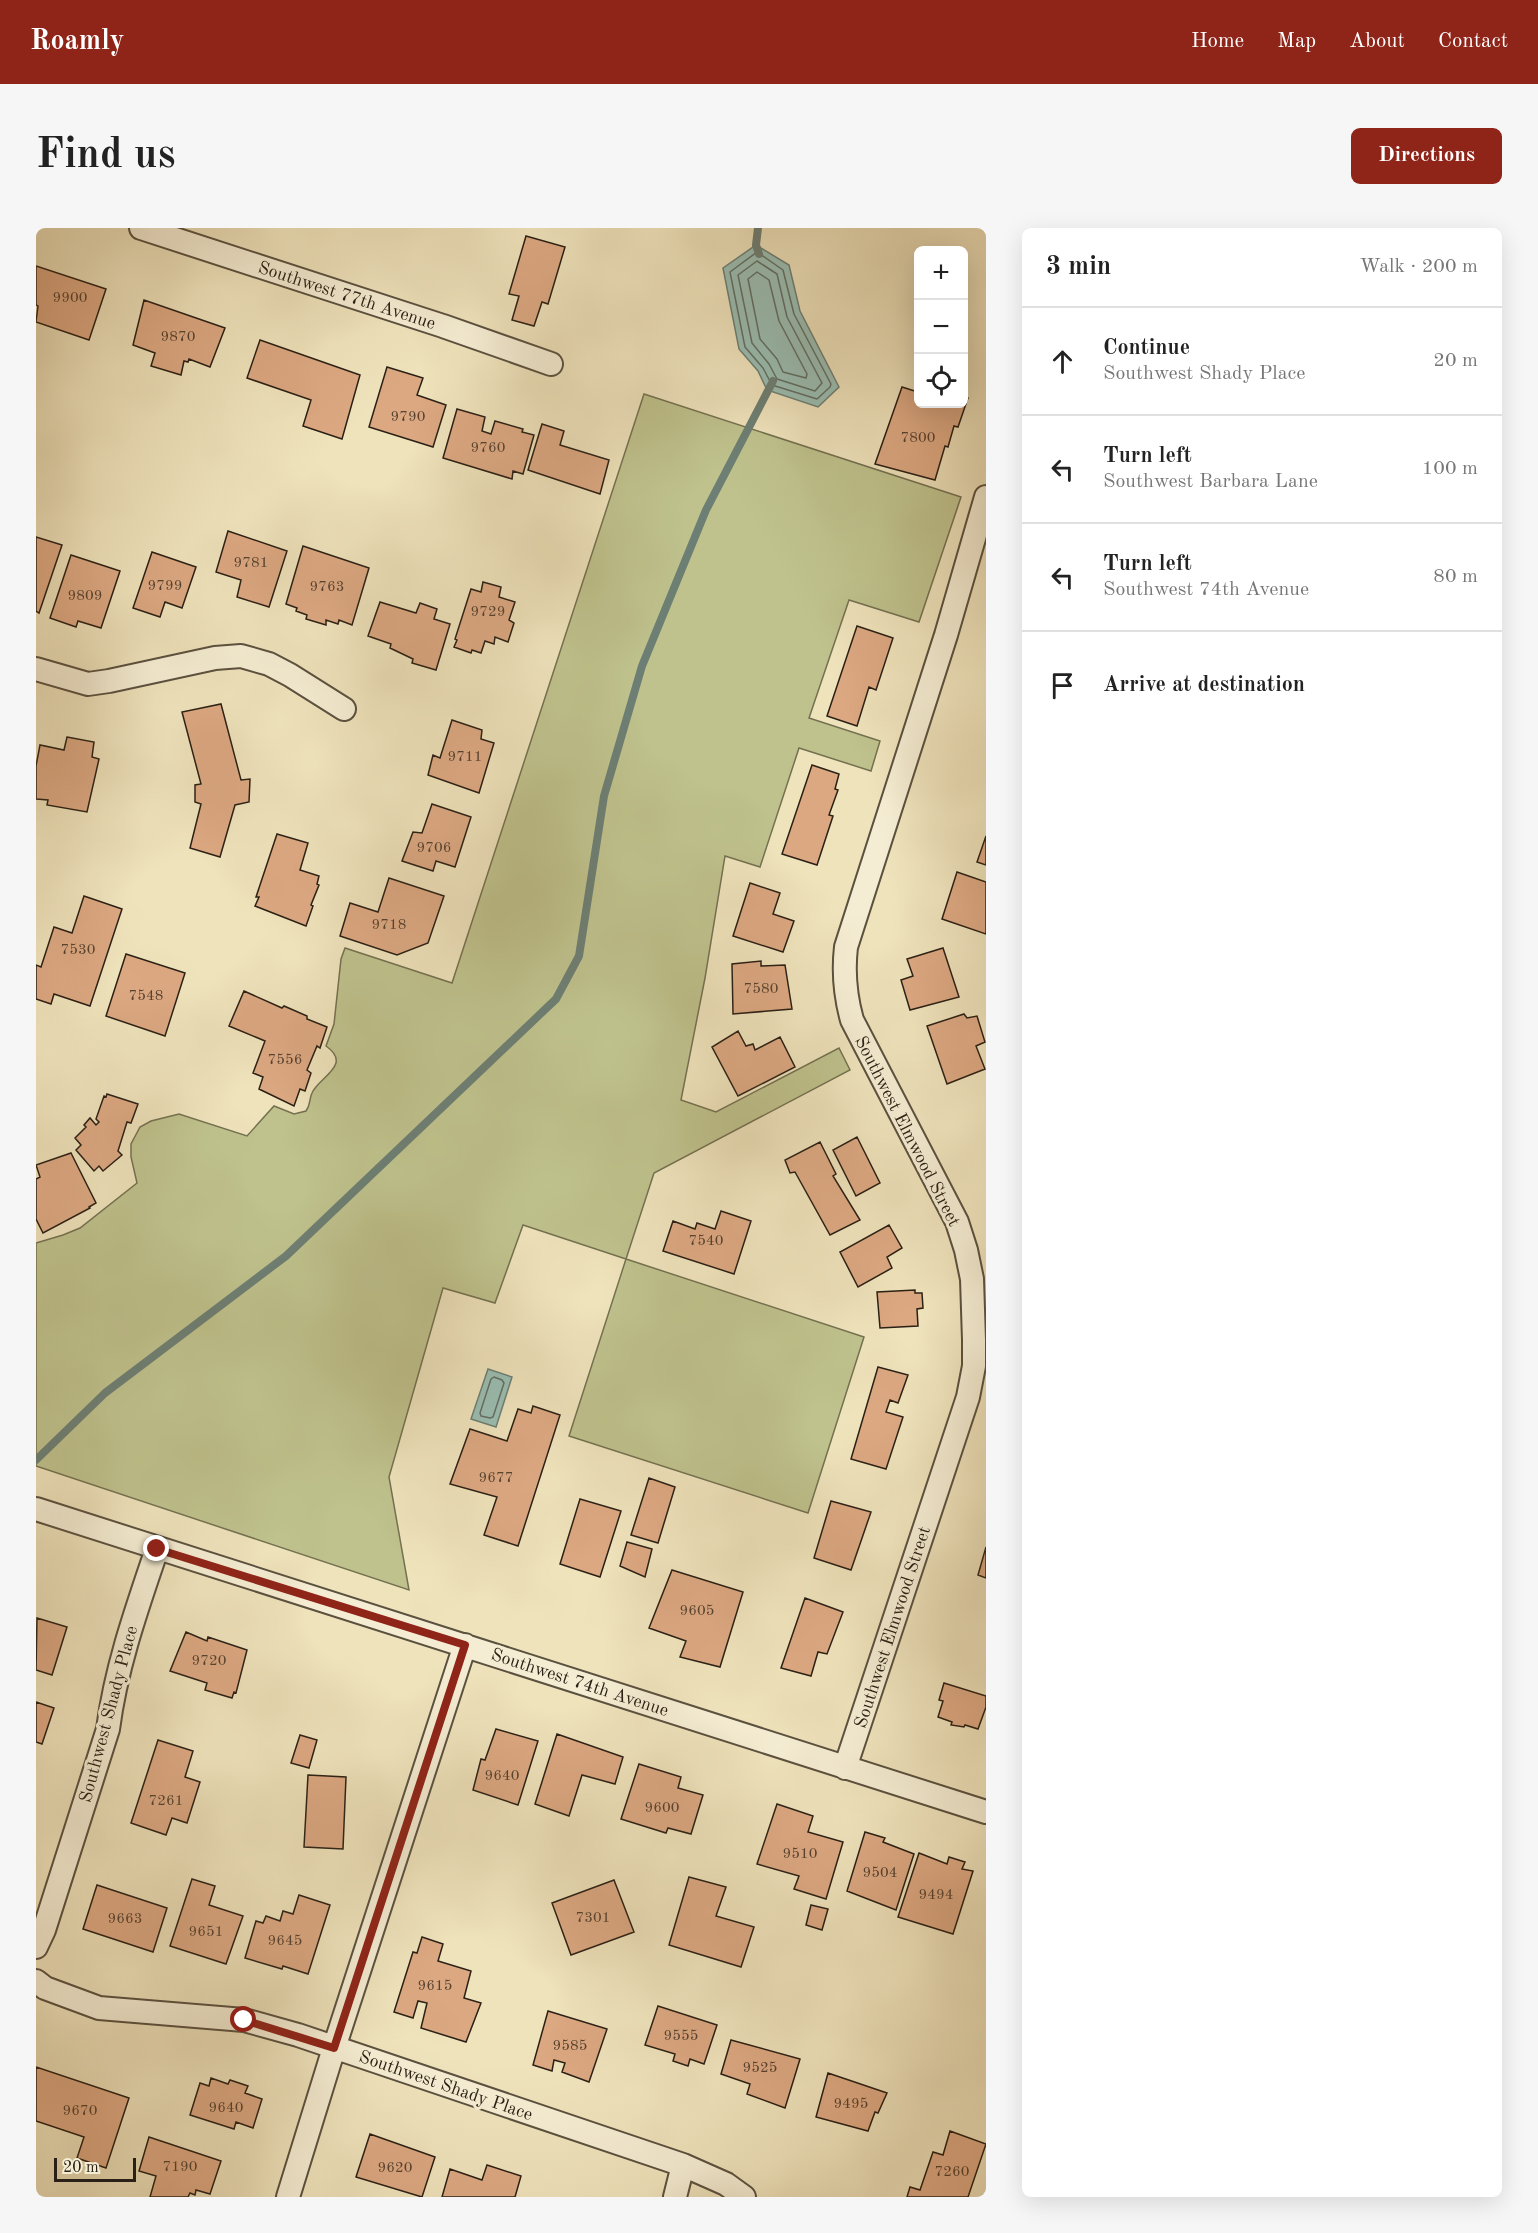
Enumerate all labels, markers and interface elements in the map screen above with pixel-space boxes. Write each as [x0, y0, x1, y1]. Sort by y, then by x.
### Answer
text: Roamly [30, 28, 124, 56]
text: Home [1191, 31, 1244, 52]
text: Map [1277, 31, 1316, 52]
text: About [1349, 31, 1405, 52]
text: Contact [1438, 31, 1508, 52]
button: Directions [1351, 128, 1502, 184]
text: Find us [36, 135, 175, 177]
map controls [914, 246, 968, 408]
button: + [914, 246, 968, 300]
text: 3 min [1046, 254, 1111, 280]
text: Walk · 200 m [1359, 257, 1478, 277]
street label: Southwest 77th Avenue [256, 259, 438, 333]
house number: 9900 [53, 291, 87, 306]
button: − [914, 300, 968, 354]
house number: 9870 [161, 330, 195, 345]
text: Continue [1103, 337, 1190, 359]
icon: ahead [1046, 345, 1079, 378]
text: 20 m [1433, 351, 1478, 371]
button: locate [914, 354, 968, 408]
text: Southwest Shady Place [1103, 364, 1306, 384]
house number: 9790 [391, 410, 425, 425]
house number: 7800 [901, 431, 935, 446]
house number: 9760 [471, 441, 505, 456]
text: Turn left [1103, 445, 1192, 467]
icon: left [1046, 453, 1079, 486]
text: 100 m [1422, 459, 1478, 479]
text: Southwest Barbara Lane [1103, 472, 1318, 492]
text: Turn left [1103, 553, 1192, 575]
house number: 9781 [234, 556, 268, 571]
icon: left [1046, 561, 1079, 594]
text: 80 m [1433, 567, 1478, 587]
house number: 9799 [148, 579, 182, 594]
house number: 9763 [310, 580, 344, 595]
text: Southwest 74th Avenue [1103, 580, 1309, 600]
house number: 9809 [68, 589, 102, 604]
house number: 9729 [471, 605, 505, 620]
icon: arrive [1046, 669, 1079, 702]
text: Arrive at destination [1103, 674, 1305, 696]
house number: 9711 [448, 750, 482, 765]
house number: 9706 [417, 841, 451, 856]
house number: 9718 [372, 918, 406, 933]
house number: 7530 [61, 943, 95, 958]
house number: 7580 [744, 982, 778, 997]
house number: 7548 [129, 989, 163, 1004]
street label: Southwest Elmwood Street [851, 1033, 963, 1230]
house number: 7556 [268, 1053, 302, 1068]
house number: 7540 [689, 1234, 723, 1249]
house number: 9677 [479, 1471, 513, 1486]
street label: Southwest Elmwood Street [852, 1524, 934, 1730]
route end [143, 1535, 169, 1561]
house number: 9605 [680, 1604, 714, 1619]
street label: Southwest Shady Place [77, 1624, 141, 1805]
street label: Southwest 74th Avenue [489, 1646, 671, 1720]
house number: 9720 [192, 1654, 226, 1669]
house number: 9640 [485, 1769, 519, 1784]
house number: 7261 [149, 1794, 183, 1809]
house number: 9600 [645, 1801, 679, 1816]
house number: 9510 [783, 1847, 817, 1862]
house number: 9504 [863, 1866, 897, 1881]
house number: 9494 [919, 1888, 953, 1903]
house number: 7301 [576, 1911, 610, 1926]
house number: 9663 [108, 1912, 142, 1927]
house number: 9651 [189, 1925, 223, 1940]
house number: 9645 [268, 1934, 302, 1949]
house number: 9615 [418, 1979, 452, 1994]
route start [230, 2006, 256, 2032]
house number: 9555 [664, 2029, 698, 2044]
house number: 9585 [553, 2039, 587, 2054]
street label: Southwest Shady Place [357, 2048, 535, 2124]
house number: 9525 [743, 2061, 777, 2076]
house number: 9495 [834, 2097, 868, 2112]
house number: 9640 [209, 2101, 243, 2116]
house number: 9670 [63, 2104, 97, 2119]
scale bar [54, 2155, 136, 2182]
text: 20 m [63, 2160, 99, 2176]
house number: 7190 [163, 2160, 197, 2175]
house number: 9620 [378, 2161, 412, 2176]
house number: 7260 [935, 2165, 969, 2180]

